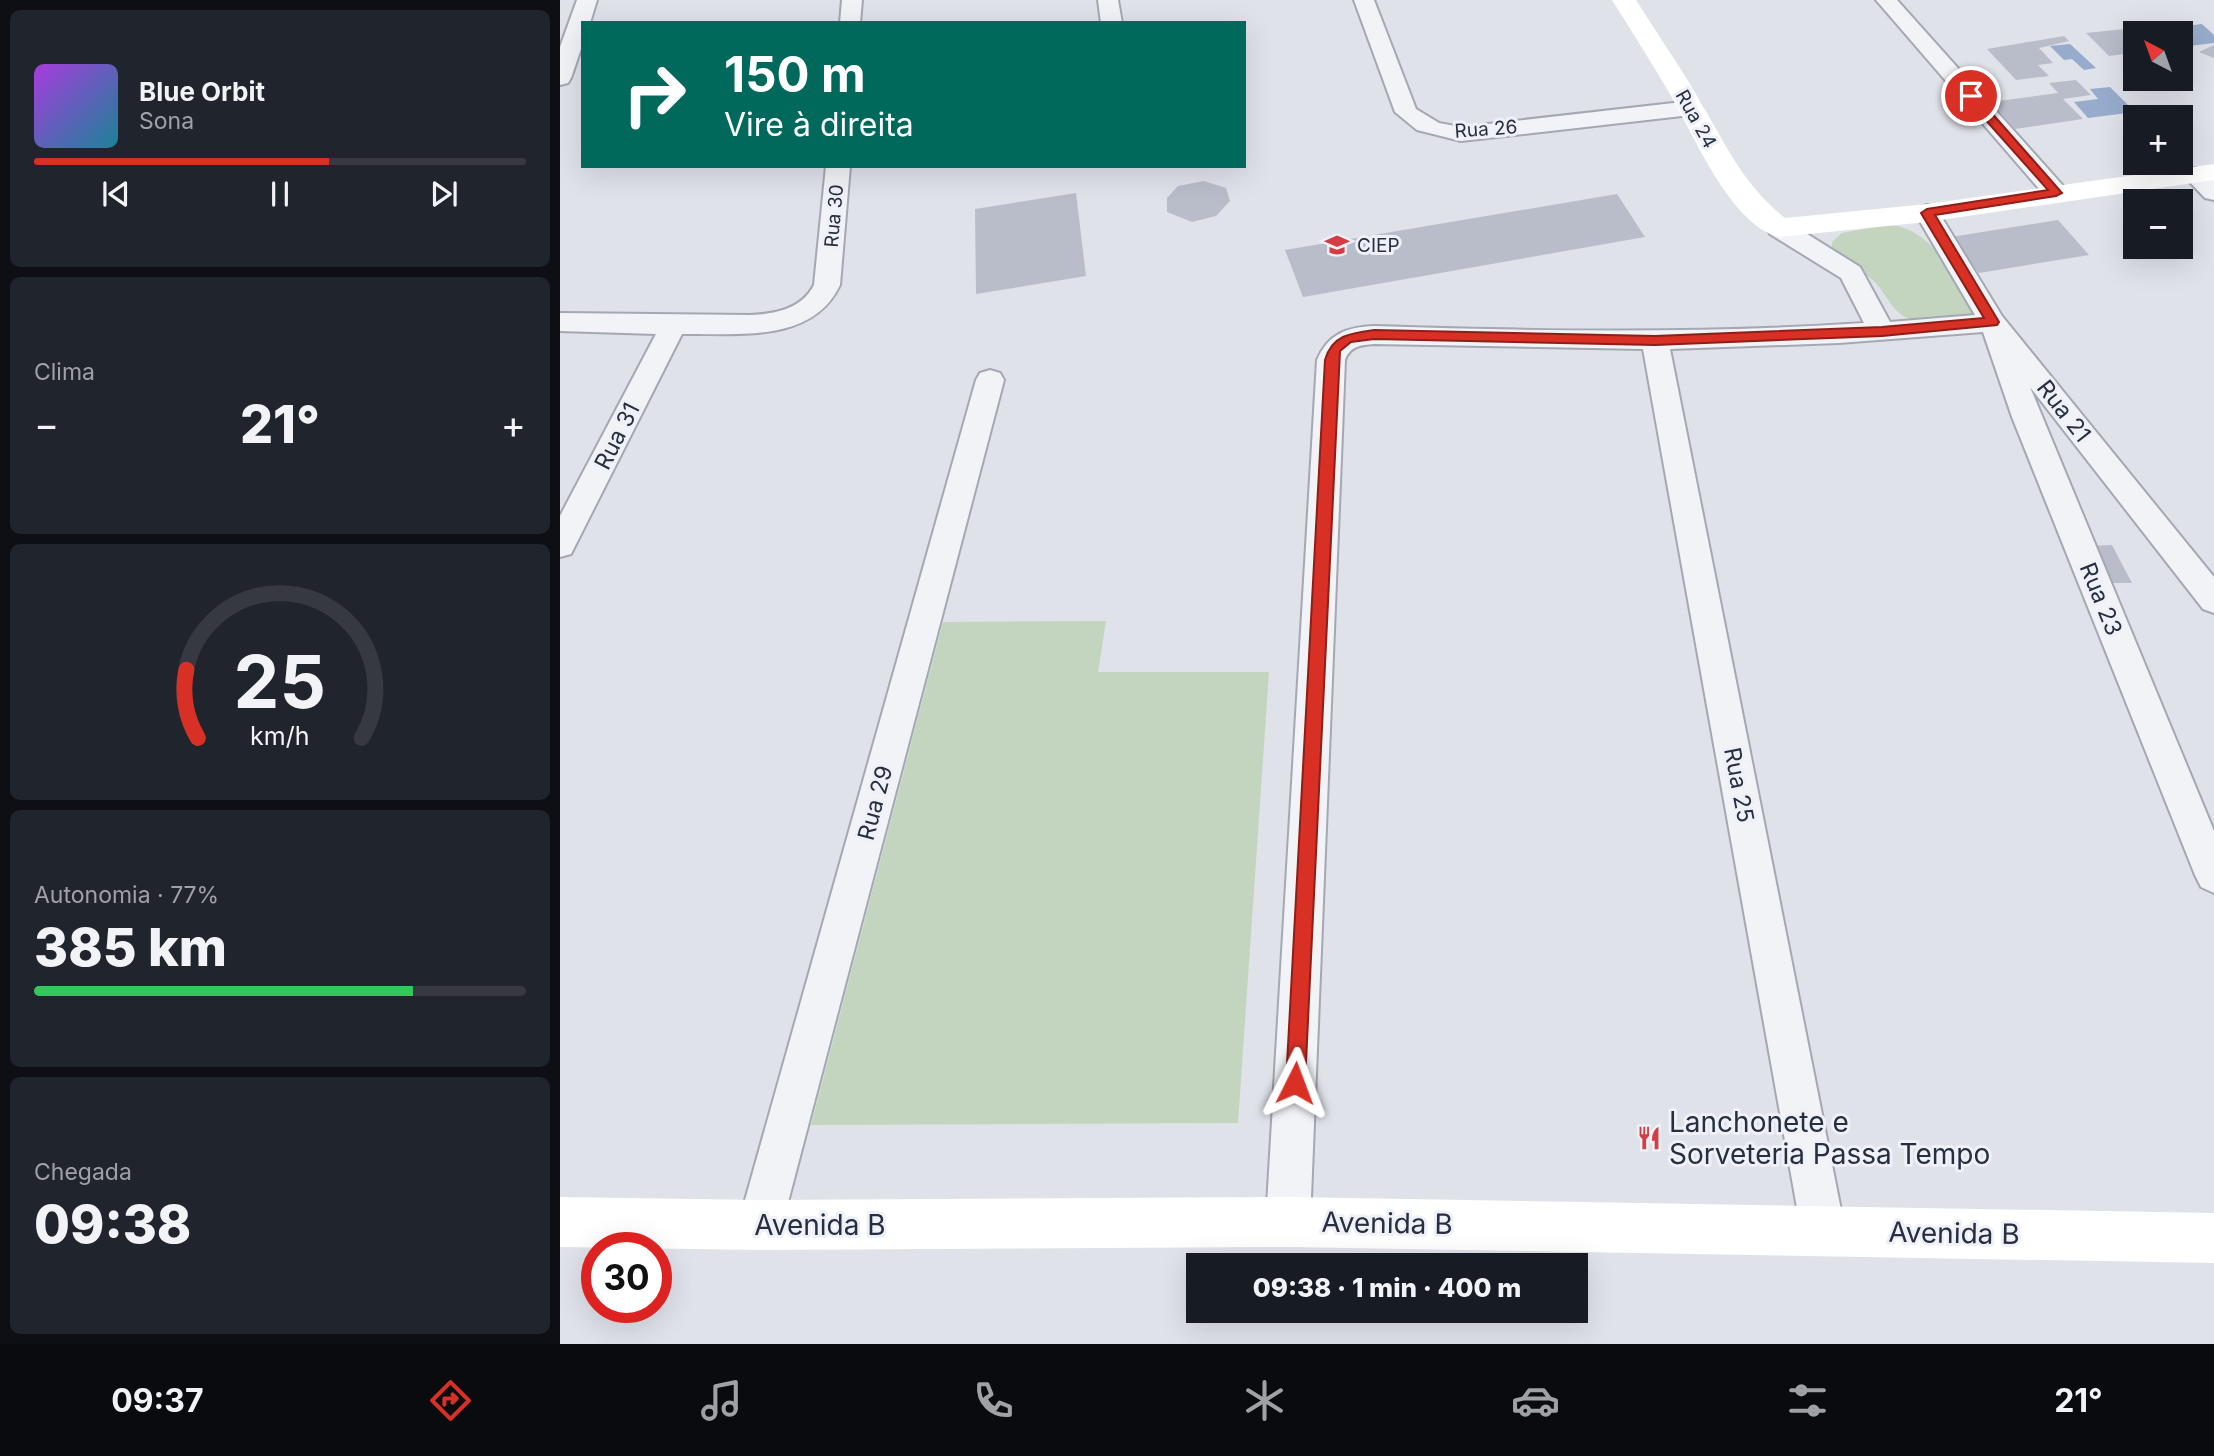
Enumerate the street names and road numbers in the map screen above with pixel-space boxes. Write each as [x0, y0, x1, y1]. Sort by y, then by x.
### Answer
street label: Rua 24 [1671, 86, 1721, 152]
street label: Rua 26 [1454, 115, 1518, 143]
street label: Rua 30 [820, 184, 848, 248]
street label: Rua 21 [2031, 374, 2097, 448]
street label: Rua 31 [588, 398, 646, 474]
street label: Rua 23 [2074, 559, 2128, 639]
street label: Rua 25 [1718, 745, 1760, 825]
street label: Rua 29 [852, 763, 898, 843]
street label: Avenida B [1321, 1205, 1453, 1241]
street label: Avenida B [754, 1208, 886, 1242]
street label: Avenida B [1888, 1215, 2020, 1251]

